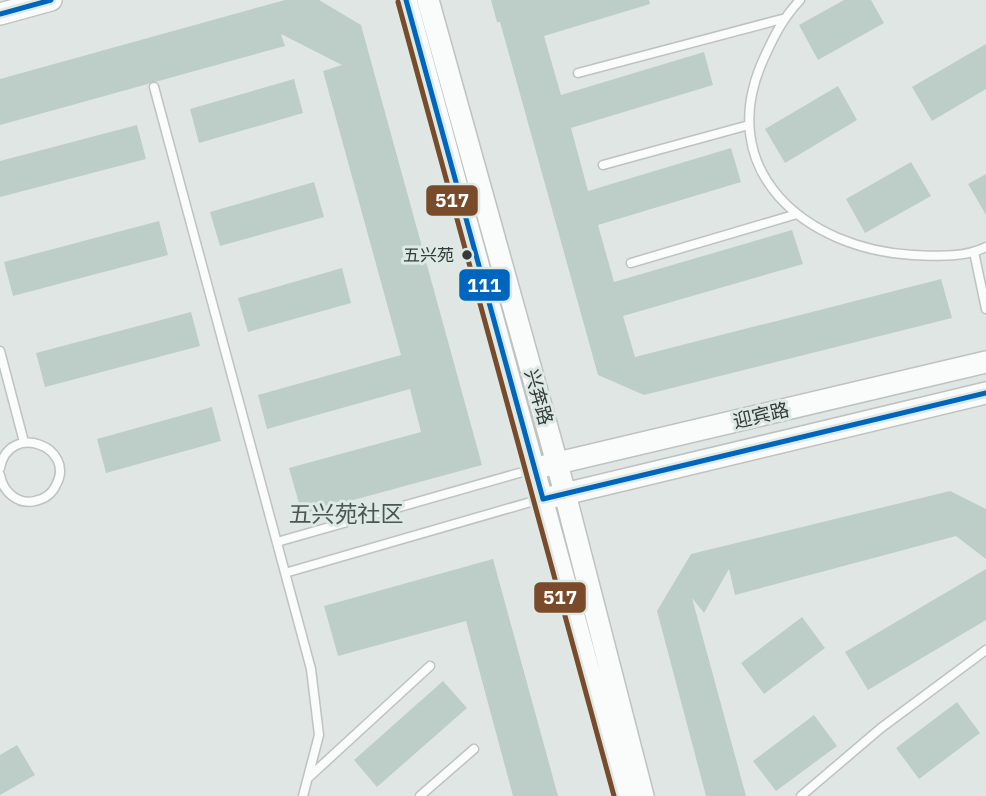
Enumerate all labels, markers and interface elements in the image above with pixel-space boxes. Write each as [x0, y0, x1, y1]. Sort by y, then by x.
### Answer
line badge: 517 [425, 184, 479, 217]
text: 517 [435, 188, 469, 212]
place label: 五兴苑 [403, 244, 454, 266]
marker: 五兴苑 [460, 248, 474, 262]
line badge: 111 [458, 268, 511, 302]
text: 111 [467, 273, 502, 297]
street label: 兴奔路 [520, 366, 558, 428]
street label: 迎宾路 [731, 397, 791, 433]
district label: 五兴苑社区 [289, 498, 404, 528]
line badge: 517 [533, 581, 587, 614]
text: 517 [543, 585, 577, 609]

